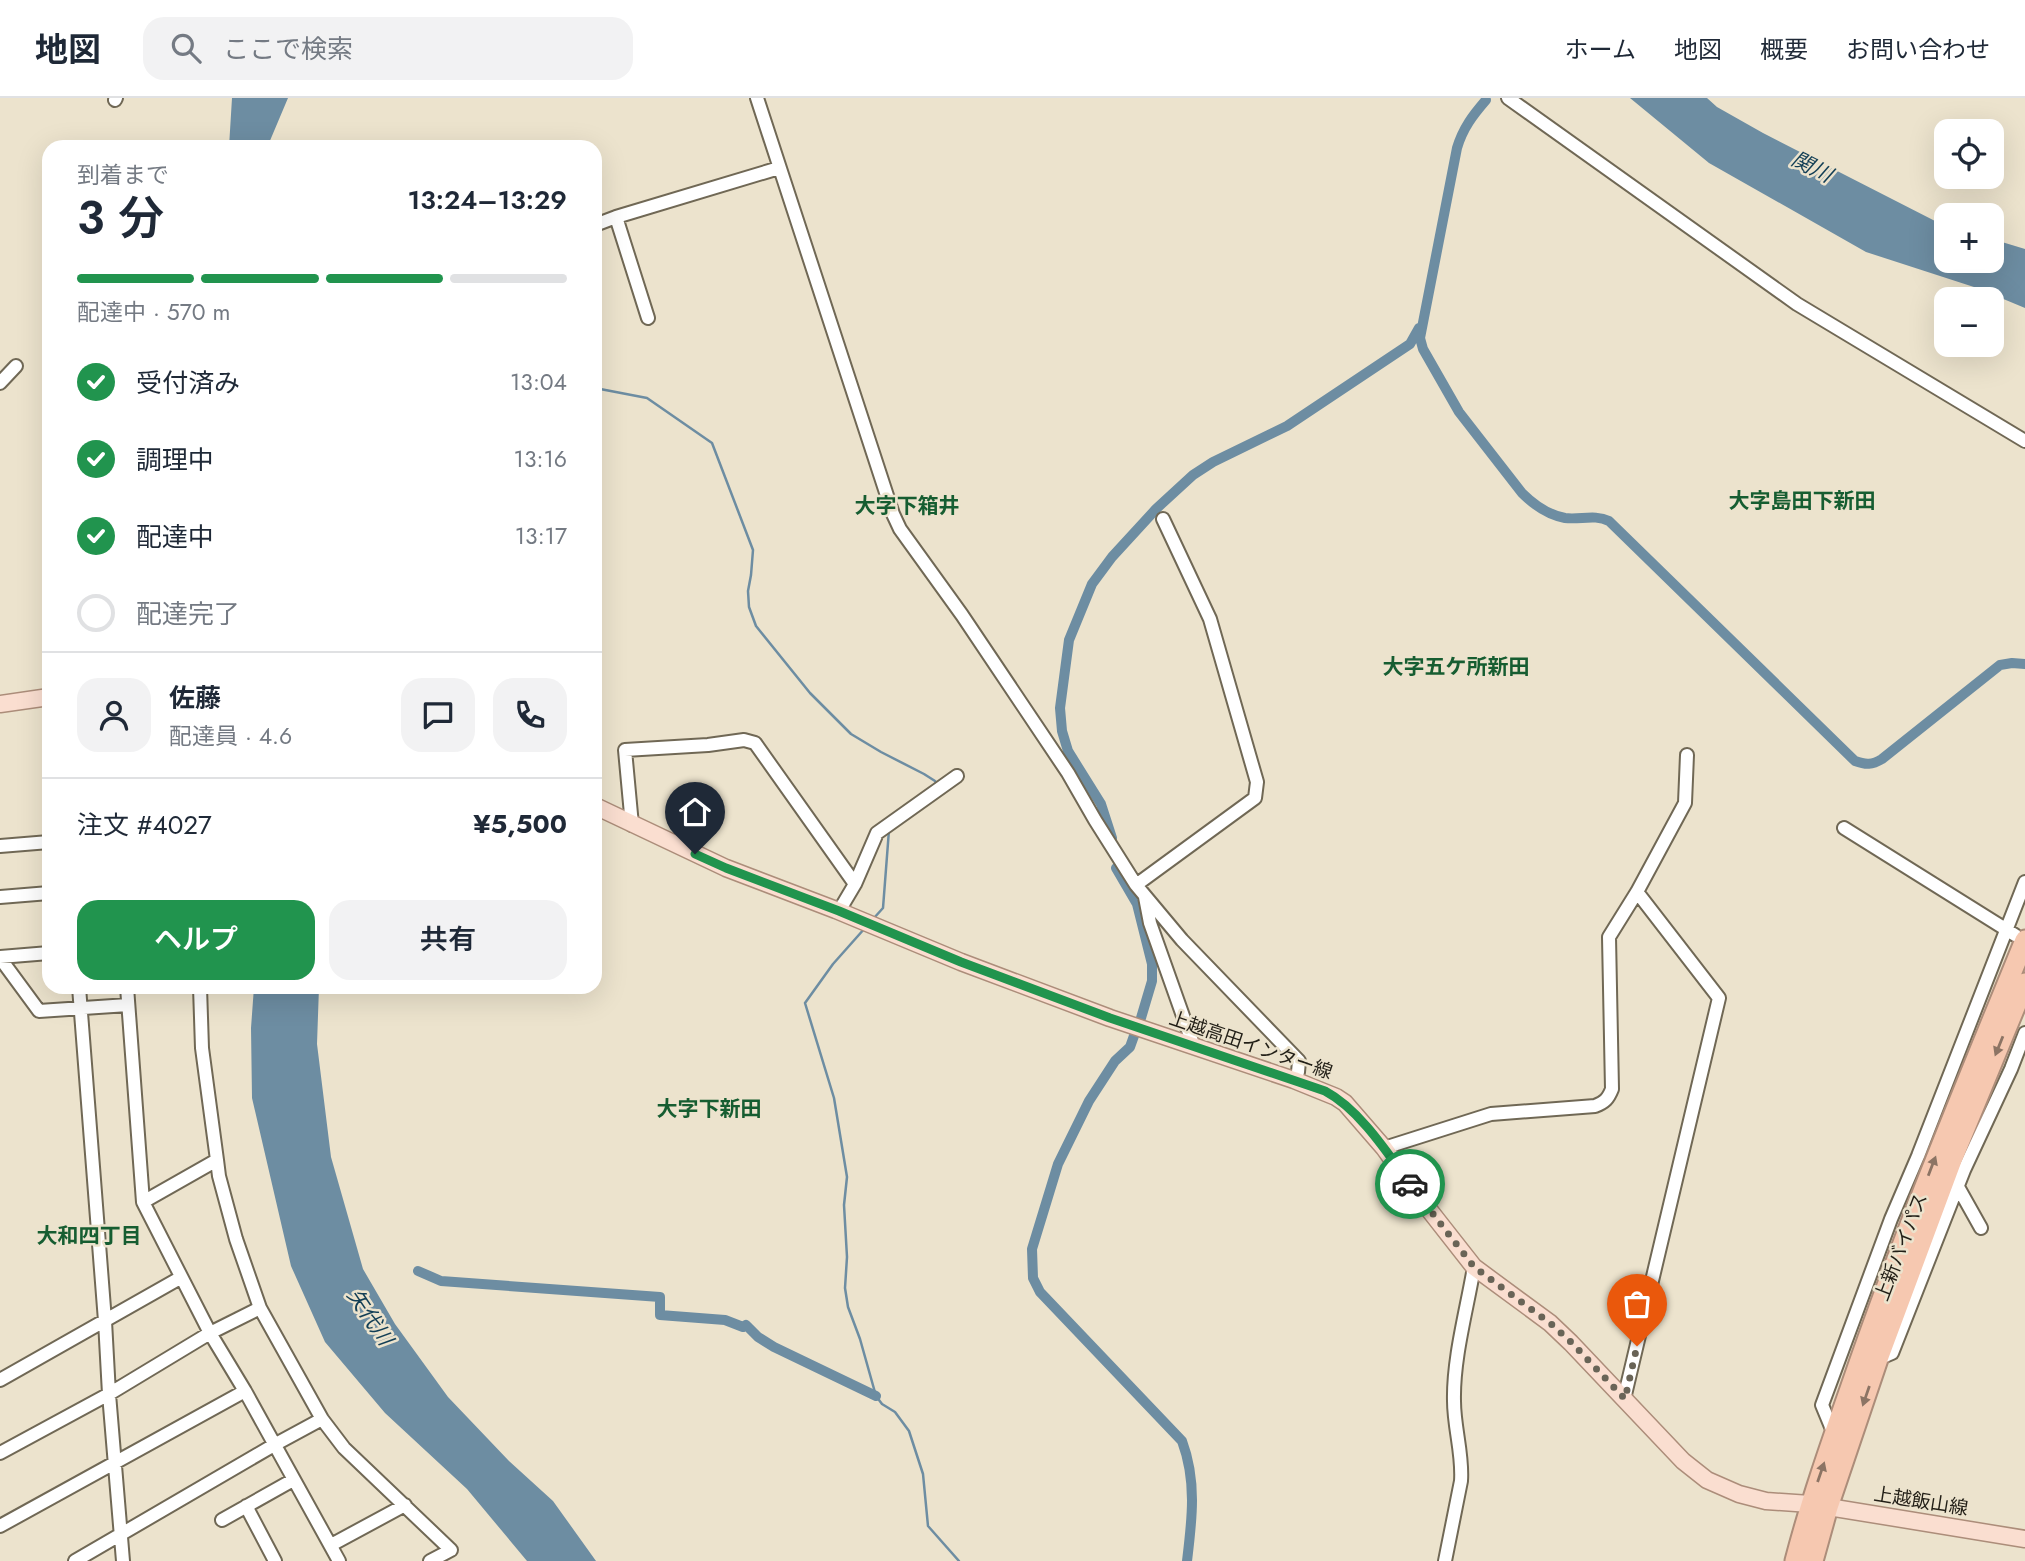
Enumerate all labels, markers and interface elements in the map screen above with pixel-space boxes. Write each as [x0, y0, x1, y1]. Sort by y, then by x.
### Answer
search box [143, 17, 633, 80]
text: 地図 [35, 26, 101, 73]
icon: search [167, 29, 205, 67]
text: ここで検索 [223, 30, 353, 68]
text: ホーム [1565, 32, 1636, 67]
text: 地図 [1674, 32, 1722, 67]
text: 概要 [1760, 32, 1808, 67]
text: お問い合わせ [1846, 32, 1990, 67]
map controls [1934, 119, 2004, 357]
button: locate [1934, 119, 2004, 189]
water label: 関川 [1786, 144, 1839, 191]
text: 到着まで [77, 158, 169, 192]
text: 13:24–13:29 [407, 181, 567, 219]
text: 3 分 [77, 185, 164, 251]
button: + [1934, 203, 2004, 273]
button: − [1934, 287, 2004, 357]
text: 配達中 · 570 m [77, 295, 230, 329]
icon: check [77, 363, 115, 401]
text: 受付済み [136, 364, 240, 402]
text: 13:04 [510, 365, 567, 399]
icon: check [77, 440, 115, 478]
text: 調理中 [136, 441, 214, 479]
text: 13:16 [514, 442, 567, 476]
district label: 大字島田下新田 [1729, 486, 1876, 516]
district label: 大字下箱井 [855, 491, 960, 521]
icon: check [77, 517, 115, 555]
text: 配達中 [136, 518, 214, 556]
text: 13:17 [515, 519, 567, 553]
text: 配達完了 [136, 595, 240, 633]
district label: 大字五ケ所新田 [1383, 652, 1530, 682]
button: person [77, 678, 151, 752]
button: chat [401, 678, 475, 752]
button: phone [493, 678, 567, 752]
text: 佐藤 [169, 679, 221, 717]
text: 配達員 · 4.6 [169, 719, 292, 753]
pin [665, 782, 725, 854]
icon: home [676, 793, 714, 831]
text: ¥5,500 [473, 805, 567, 843]
text: 注文 #4027 [77, 806, 212, 844]
button: ヘルプ [77, 900, 315, 980]
button: 共有 [329, 900, 567, 980]
street label: 上越高田インター線 [1166, 1004, 1336, 1086]
one-way arrow [1993, 1036, 2005, 1056]
district label: 大字下新田 [657, 1094, 762, 1124]
courier [1375, 1149, 1445, 1219]
one-way arrow [1927, 1156, 1938, 1177]
icon: car [1391, 1165, 1429, 1203]
street label: 上新バイパス [1868, 1189, 1934, 1305]
district label: 大和四丁目 [37, 1221, 142, 1251]
pin [1607, 1274, 1667, 1346]
water label: 矢代川 [340, 1282, 401, 1353]
icon: bag [1618, 1285, 1656, 1323]
one-way arrow [1860, 1385, 1871, 1406]
one-way arrow [1816, 1461, 1827, 1482]
street label: 上越飯山線 [1872, 1480, 1970, 1522]

